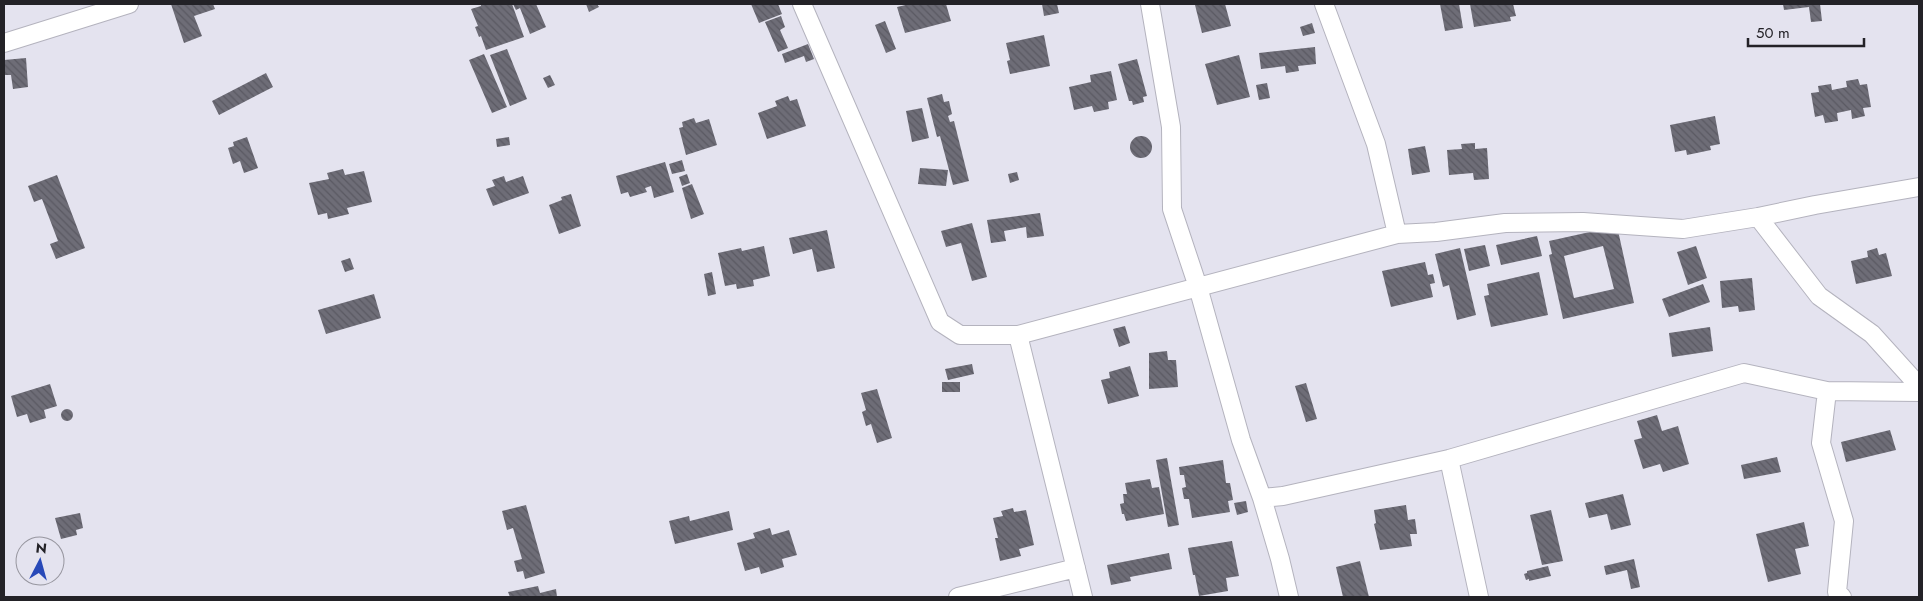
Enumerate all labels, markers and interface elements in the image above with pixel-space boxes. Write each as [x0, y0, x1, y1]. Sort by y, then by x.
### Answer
scale bar [1748, 15, 1864, 47]
text: 50 m [1756, 22, 1790, 44]
north arrow [15, 536, 65, 586]
text: N [35, 538, 48, 559]

